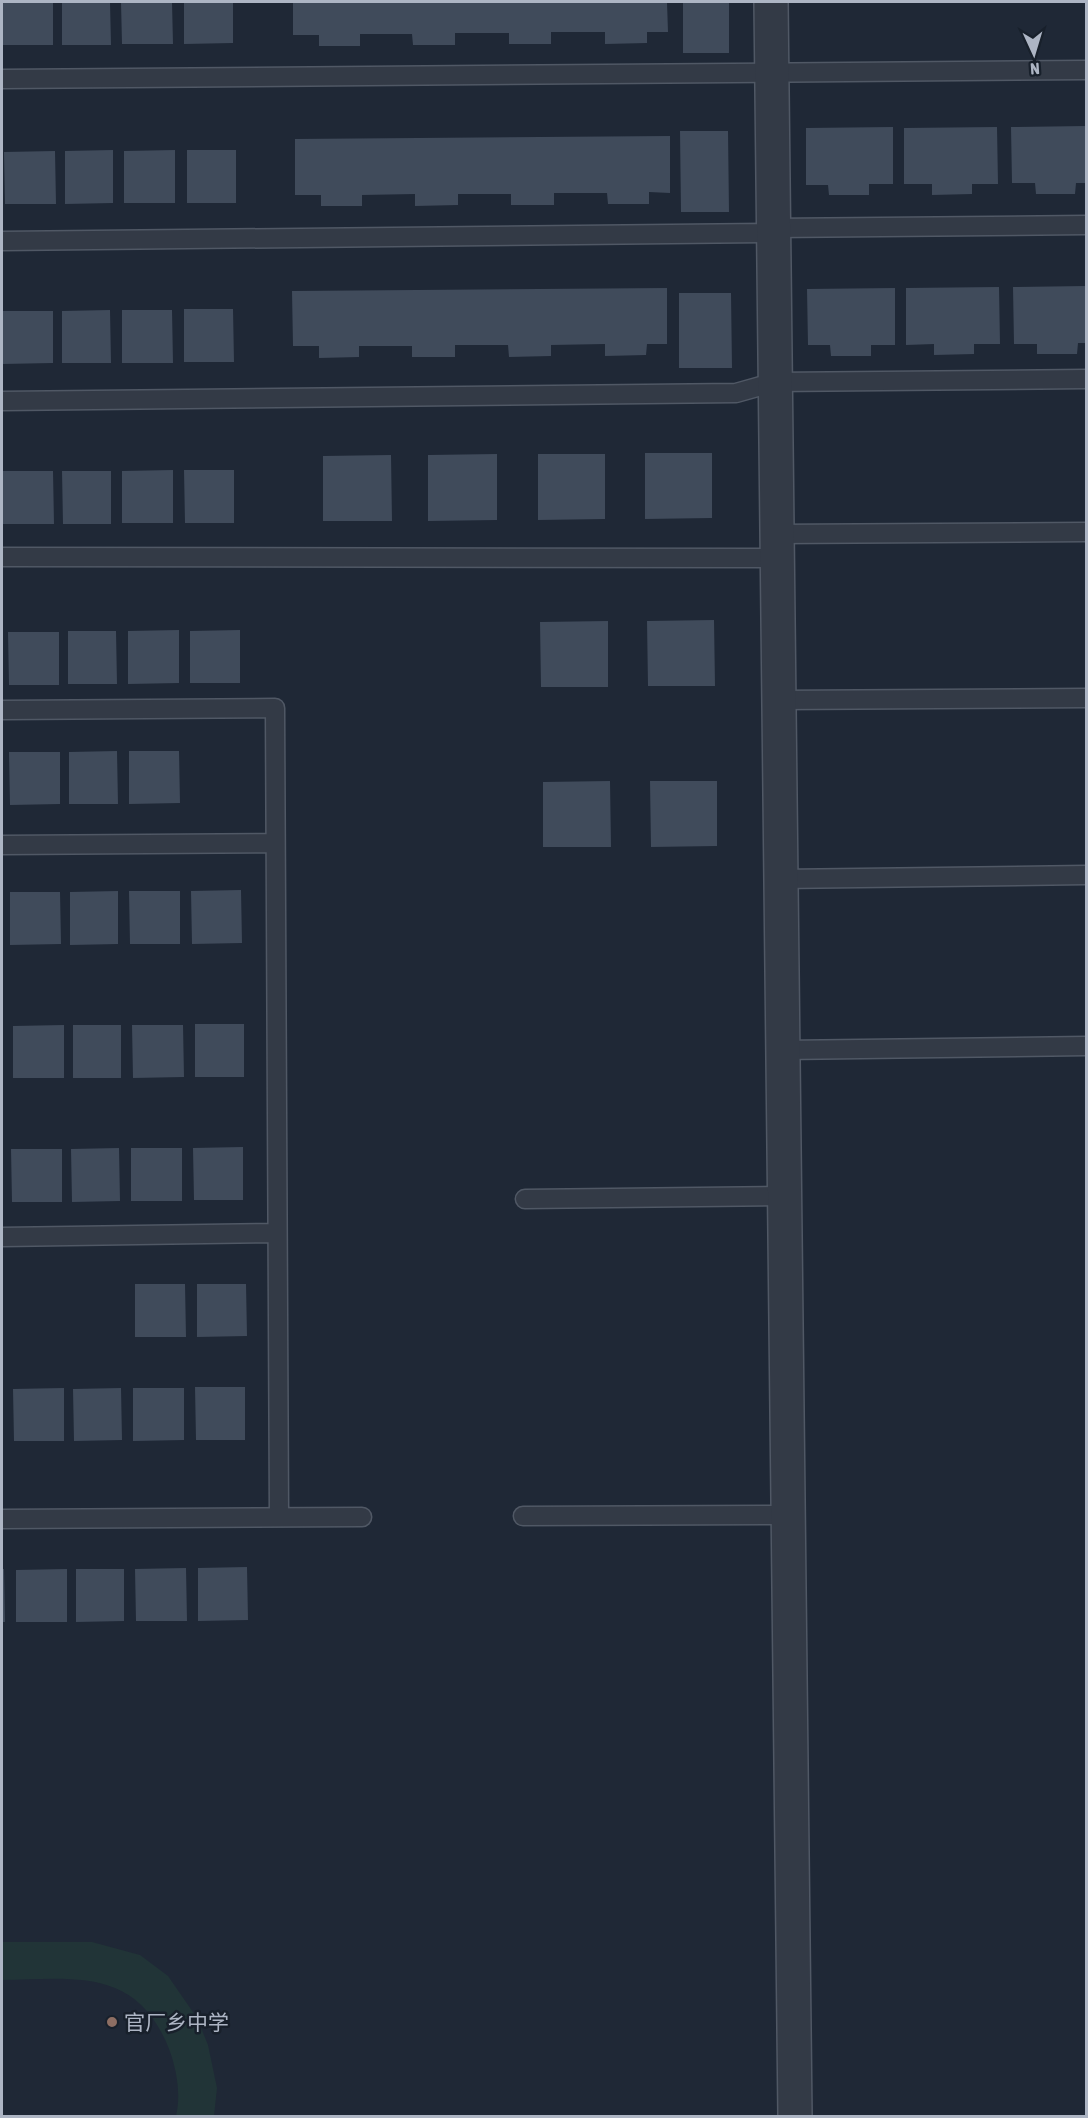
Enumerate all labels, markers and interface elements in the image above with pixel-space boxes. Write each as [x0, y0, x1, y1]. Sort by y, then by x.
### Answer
north arrow [1004, 24, 1064, 84]
text: N [1030, 60, 1040, 78]
place label: 官厂乡中学 [124, 2010, 229, 2034]
marker: 官厂乡中学 [105, 2015, 119, 2029]

